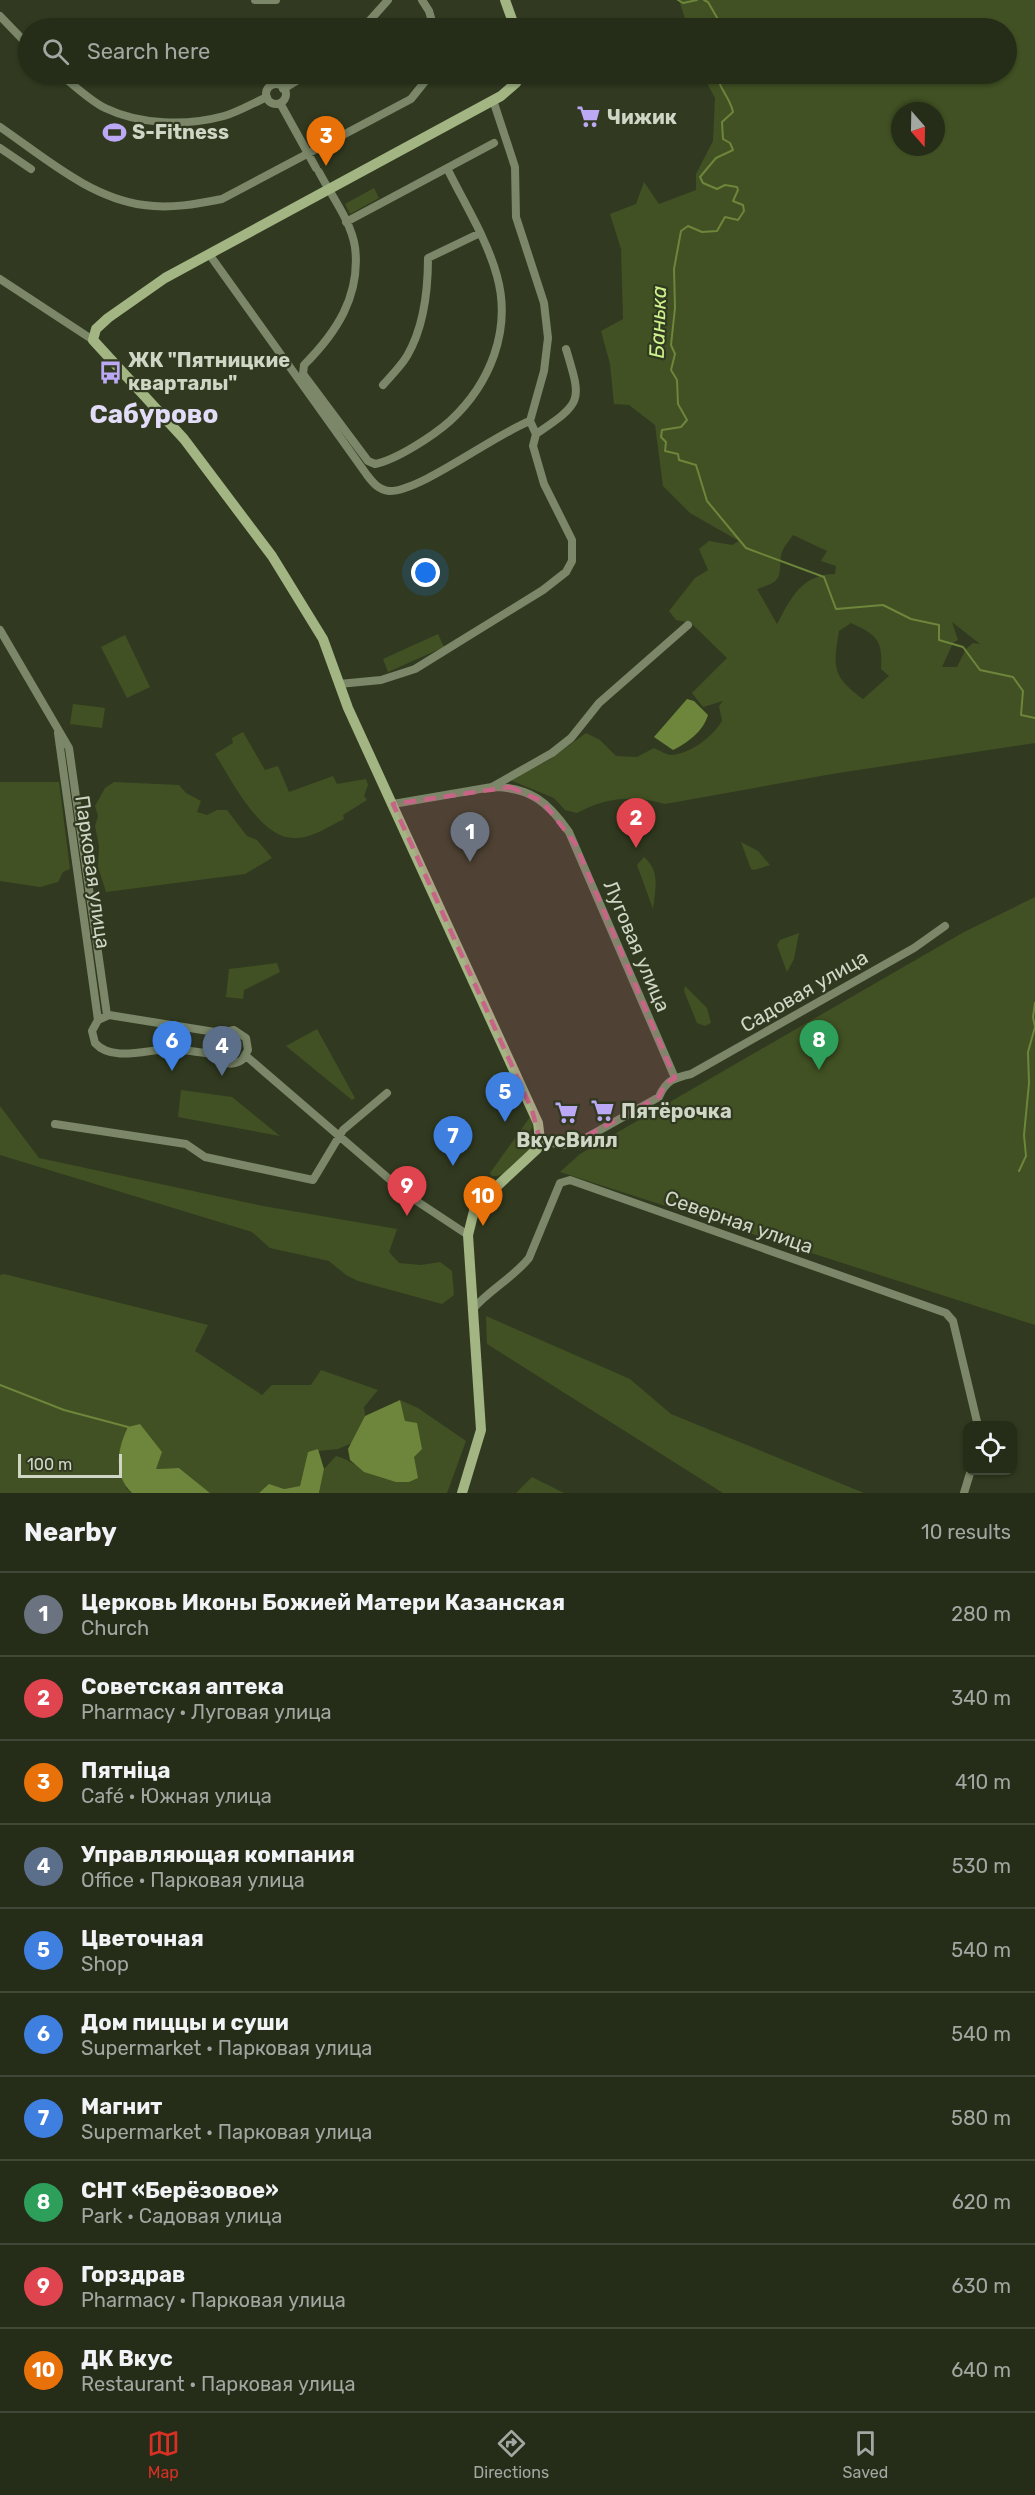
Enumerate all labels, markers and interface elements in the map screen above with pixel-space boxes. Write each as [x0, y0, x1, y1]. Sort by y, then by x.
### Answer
search box [18, 18, 1017, 84]
icon: search [39, 35, 72, 68]
text: Search here [87, 38, 210, 65]
north arrow [891, 102, 945, 156]
supermarket icon: Чижик [576, 104, 602, 130]
place label: Чижик [607, 105, 677, 129]
pin: 3 [306, 116, 346, 166]
sports icon: S-Fitness [101, 119, 127, 145]
place label: S-Fitness [132, 120, 229, 144]
water label: Банька [644, 285, 671, 359]
place label: ЖК "Пятницкие кварталы" [128, 348, 290, 395]
bus stop icon: ЖК "Пятницкие кварталы" [97, 359, 123, 385]
district label: Сабурово [90, 399, 218, 430]
your location [411, 558, 440, 587]
street label: Парковая улица [70, 794, 116, 950]
pin: 2 [616, 798, 656, 848]
pin: 1 [450, 812, 490, 862]
street label: Луговая улица [599, 877, 675, 1015]
street label: Садовая улица [736, 945, 872, 1037]
pin: 8 [800, 1020, 838, 1070]
pin: 6 [152, 1022, 192, 1071]
pin: 4 [202, 1026, 242, 1076]
pin: 5 [486, 1072, 524, 1122]
supermarket icon: Пятёрочка [590, 1098, 616, 1124]
place label: Пятёрочка [621, 1099, 732, 1123]
supermarket icon: ВкусВилл [554, 1100, 580, 1126]
pin: 7 [434, 1116, 472, 1166]
place label: ВкусВилл [516, 1128, 618, 1152]
pin: 9 [388, 1166, 426, 1216]
pin: 10 [464, 1176, 502, 1226]
street label: Северная улица [662, 1185, 816, 1259]
map controls [963, 1421, 1017, 1475]
button: locate [963, 1421, 1017, 1475]
scale bar [18, 1451, 122, 1478]
text: 100 m [27, 1455, 72, 1474]
text: Nearby [24, 1517, 117, 1548]
text: 10 results [921, 1520, 1011, 1544]
text: Церковь Иконы Божией Матери Казанская [81, 1589, 565, 1616]
text: 1 [39, 1602, 48, 1626]
text: 280 m [951, 1602, 1011, 1626]
text: Church [81, 1616, 149, 1640]
text: Советская аптека [81, 1673, 284, 1700]
text: 2 [37, 1686, 50, 1710]
text: 340 m [951, 1686, 1011, 1710]
text: Pharmacy · Луговая улица [81, 1700, 332, 1724]
text: Пятнiца [81, 1757, 170, 1784]
text: 3 [37, 1770, 50, 1794]
text: 410 m [955, 1770, 1011, 1794]
text: Café · Южная улица [81, 1784, 272, 1808]
text: Управляющая компания [81, 1841, 355, 1868]
text: 4 [37, 1854, 50, 1878]
text: 530 m [952, 1854, 1011, 1878]
text: Office · Парковая улица [81, 1868, 305, 1892]
text: Цветочная [81, 1925, 204, 1952]
text: 5 [37, 1938, 50, 1962]
text: 540 m [951, 1938, 1011, 1962]
text: Shop [81, 1952, 129, 1976]
text: Дом пиццы и суши [81, 2009, 289, 2036]
text: 6 [37, 2022, 50, 2046]
text: 540 m [951, 2022, 1011, 2046]
text: Supermarket · Парковая улица [81, 2036, 372, 2060]
text: Магнит [81, 2093, 162, 2120]
text: 7 [38, 2106, 49, 2130]
text: 580 m [951, 2106, 1011, 2130]
text: Supermarket · Парковая улица [81, 2120, 372, 2144]
text: СНТ «Берёзовое» [81, 2177, 279, 2204]
text: 8 [37, 2190, 50, 2214]
text: 620 m [952, 2190, 1011, 2214]
text: Park · Садовая улица [81, 2204, 282, 2228]
text: Горздрав [81, 2261, 185, 2288]
text: 9 [37, 2274, 50, 2298]
text: 630 m [952, 2274, 1011, 2298]
text: Pharmacy · Парковая улица [81, 2288, 346, 2312]
text: ДК Вкус [81, 2345, 173, 2372]
text: 10 [32, 2358, 55, 2382]
text: 640 m [951, 2358, 1011, 2382]
text: Restaurant · Парковая улица [81, 2372, 355, 2396]
tab: Map [147, 2427, 180, 2482]
tab: Directions [473, 2427, 549, 2482]
tab: Saved [843, 2427, 888, 2482]

